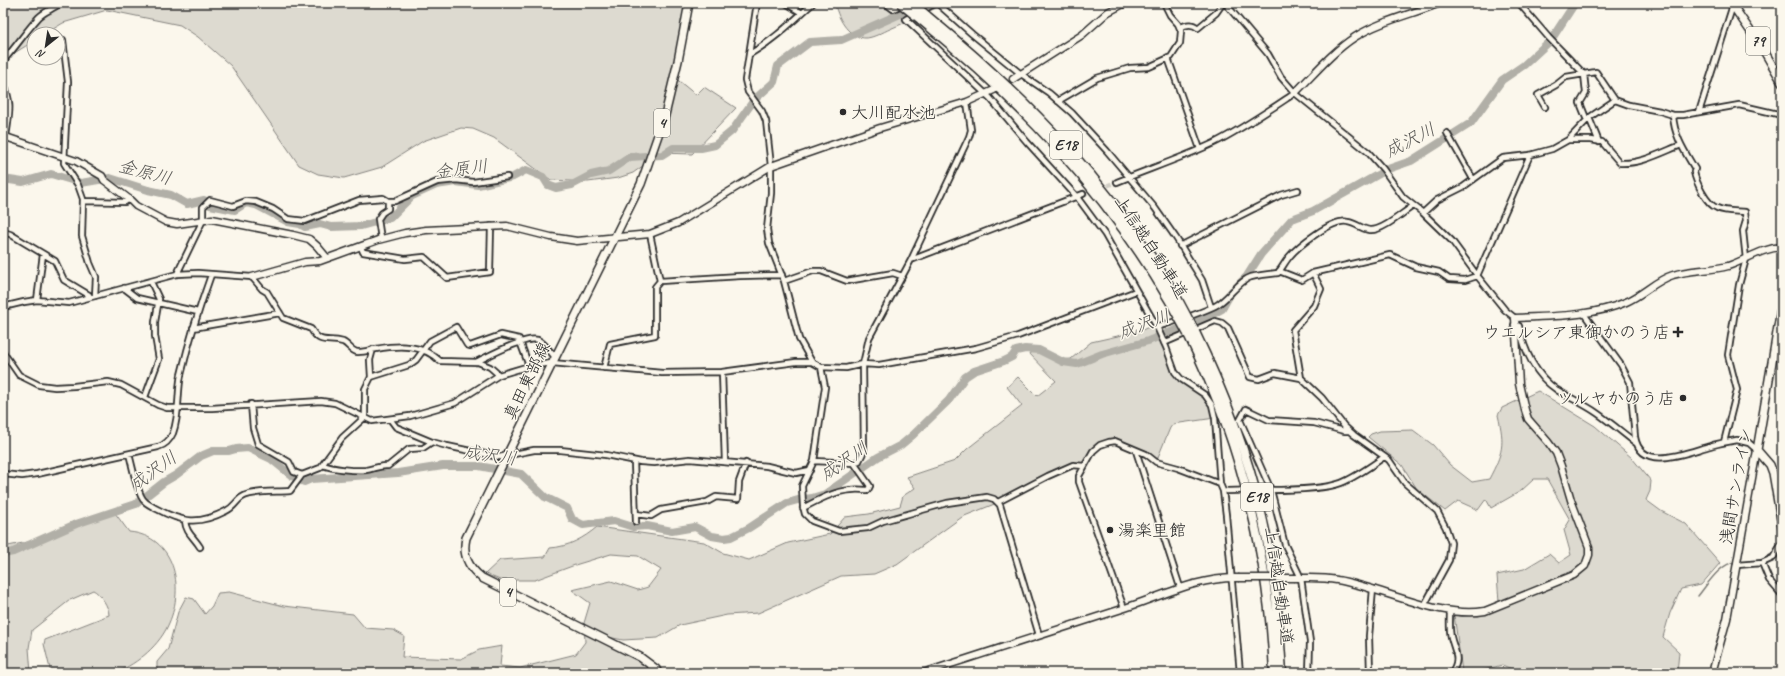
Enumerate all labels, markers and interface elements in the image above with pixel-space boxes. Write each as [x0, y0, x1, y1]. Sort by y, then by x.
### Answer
north arrow [26, 26, 66, 66]
road number: 79 [1746, 27, 1770, 55]
text: N [33, 46, 47, 62]
place label: 大川配水池 [851, 102, 936, 123]
marker: 大川配水池 [838, 107, 848, 117]
road number: 4 [654, 109, 670, 137]
water label: 成沢川 [1381, 118, 1439, 162]
road number: E18 [1050, 131, 1082, 159]
water label: 金原川 [116, 154, 174, 190]
water label: 金原川 [433, 155, 489, 183]
street label: 上信越自動車道 [1110, 191, 1192, 303]
water label: 成沢川 [1115, 304, 1173, 344]
place label: ウエルシア東御かのう店 [1483, 322, 1670, 343]
marker: ウエルシア東御かのう店 [1673, 327, 1683, 337]
street label: 真田東部線 [499, 338, 555, 424]
place label: ツルヤかのう店 [1557, 388, 1675, 409]
marker: ツルヤかのう店 [1678, 393, 1688, 403]
street label: 浅間サンライン [1715, 426, 1757, 546]
water label: 成沢川 [815, 437, 873, 485]
water label: 成沢川 [462, 440, 518, 470]
water label: 成沢川 [125, 446, 181, 496]
road number: E18 [1241, 483, 1273, 511]
place label: 湯楽里館 [1118, 520, 1186, 541]
marker: 湯楽里館 [1105, 525, 1115, 535]
street label: 上信越自動車道 [1260, 526, 1298, 646]
road number: 4 [500, 578, 516, 606]

